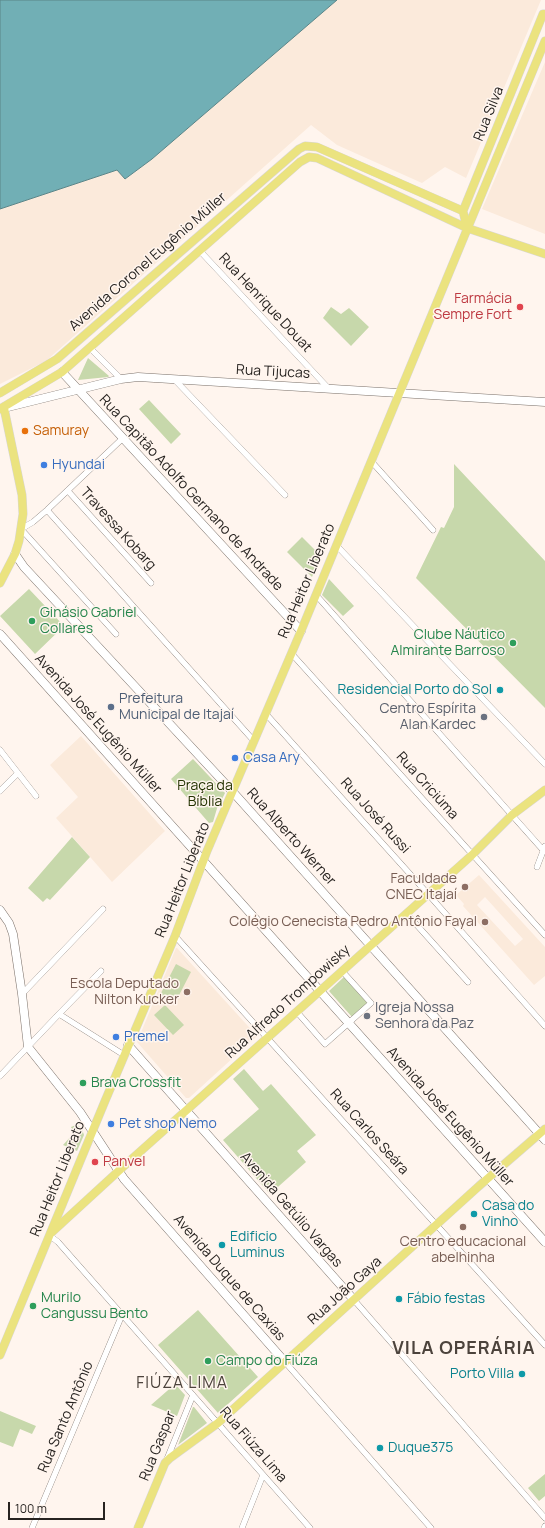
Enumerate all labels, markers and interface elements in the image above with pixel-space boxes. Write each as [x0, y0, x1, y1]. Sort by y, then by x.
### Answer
street label: Rua Silva [470, 84, 508, 144]
street label: Avenida Coronel Eugênio Müller [66, 189, 230, 335]
street label: Rua Henrique Douat [215, 250, 315, 356]
place label: Farmácia Sempre Fort [434, 291, 512, 324]
marker: Farmácia Sempre Fort [515, 302, 525, 312]
street label: Rua Tijucas [236, 362, 310, 382]
street label: Rua Capitão Adolfo Germano de Andrade [96, 392, 286, 594]
place label: Samuray [33, 423, 89, 439]
marker: Samuray [20, 426, 30, 436]
place label: Hyundai [52, 457, 105, 473]
marker: Hyundai [39, 460, 49, 470]
street label: Travessa Kobarg [77, 484, 159, 574]
street label: Rua Heitor Liberato [275, 521, 339, 641]
place label: Ginásio Gabriel Collares [40, 605, 137, 638]
marker: Ginásio Gabriel Collares [27, 616, 37, 626]
place label: Clube Náutico Almirante Barroso [390, 627, 505, 660]
marker: Clube Náutico Almirante Barroso [508, 638, 518, 648]
street label: Avenida José Eugênio Müller [31, 651, 165, 797]
place label: Residencial Porto do Sol [337, 682, 492, 698]
marker: Residencial Porto do Sol [495, 685, 505, 695]
place label: Prefeitura Municipal de Itajaí [119, 691, 234, 724]
place label: Centro Espírita Alan Kardec [380, 701, 476, 734]
marker: Prefeitura Municipal de Itajaí [106, 702, 116, 712]
marker: Centro Espírita Alan Kardec [479, 712, 489, 722]
street label: Rua Criciúma [392, 749, 462, 823]
place label: Casa Ary [243, 750, 300, 766]
marker: Casa Ary [230, 753, 240, 763]
street label: Rua José Russi [337, 775, 413, 857]
park label: Praça da Bíblia [177, 778, 233, 810]
street label: Rua Alberto Werner [243, 785, 339, 889]
street label: Rua Heitor Liberato [152, 820, 214, 940]
place label: Faculdade CNEC Itajaí [386, 871, 457, 904]
marker: Faculdade CNEC Itajaí [460, 882, 470, 892]
place label: Colégio Cenecista Pedro Antônio Fayal [229, 914, 477, 930]
marker: Colégio Cenecista Pedro Antônio Fayal [480, 917, 490, 927]
street label: Rua Alfredo Trompowisky [222, 942, 354, 1062]
place label: Escola Deputado Nilton Kucker [70, 976, 179, 1008]
marker: Escola Deputado Nilton Kucker [182, 987, 192, 997]
place label: Igreja Nossa Senhora da Paz [375, 1000, 474, 1032]
marker: Igreja Nossa Senhora da Paz [362, 1011, 372, 1021]
place label: Premel [124, 1029, 169, 1045]
marker: Premel [111, 1032, 121, 1042]
street label: Avenida José Eugênio Müller [383, 1044, 517, 1190]
place label: Brava Crossfit [91, 1075, 181, 1091]
marker: Brava Crossfit [78, 1078, 88, 1088]
street label: Rua Carlos Seára [326, 1086, 412, 1178]
place label: Pet shop Nemo [119, 1116, 217, 1132]
street label: Rua Heitor Liberato [27, 1119, 89, 1239]
marker: Pet shop Nemo [106, 1119, 116, 1129]
street label: Avenida Getúlio Vargas [236, 1149, 346, 1271]
place label: Panvel [103, 1154, 146, 1170]
marker: Panvel [90, 1157, 100, 1167]
place label: Casa do Vinho [482, 1198, 534, 1230]
marker: Casa do Vinho [469, 1209, 479, 1219]
street label: Avenida Duque de Caxias [170, 1211, 288, 1345]
marker: Centro educacional abelhinha [458, 1222, 468, 1232]
place label: Edificio Luminus [230, 1229, 285, 1262]
place label: Centro educacional abelhinha [400, 1234, 526, 1266]
marker: Edificio Luminus [217, 1240, 227, 1250]
street label: Rua João Gaya [305, 1253, 385, 1329]
place label: Murilo Cangussu Bento [41, 1290, 148, 1322]
place label: Fábio festas [407, 1291, 485, 1307]
marker: Fábio festas [394, 1294, 404, 1304]
marker: Murilo Cangussu Bento [28, 1301, 38, 1311]
district label: VILA OPERÁRIA [392, 1338, 536, 1360]
place label: Campo do Fiúza [216, 1353, 318, 1369]
marker: Campo do Fiúza [203, 1356, 213, 1366]
street label: Rua Santo Antônio [35, 1359, 97, 1475]
place label: Porto Villa [450, 1366, 514, 1382]
marker: Porto Villa [517, 1369, 527, 1379]
district label: FIÚZA LIMA [136, 1374, 228, 1394]
street label: Rua Fiúza Lima [216, 1404, 290, 1486]
street label: Rua Gaspar [136, 1409, 180, 1483]
place label: Duque375 [388, 1440, 453, 1456]
marker: Duque375 [375, 1443, 385, 1453]
scale bar [10, 1494, 107, 1520]
text: 100 m [15, 1500, 47, 1517]

